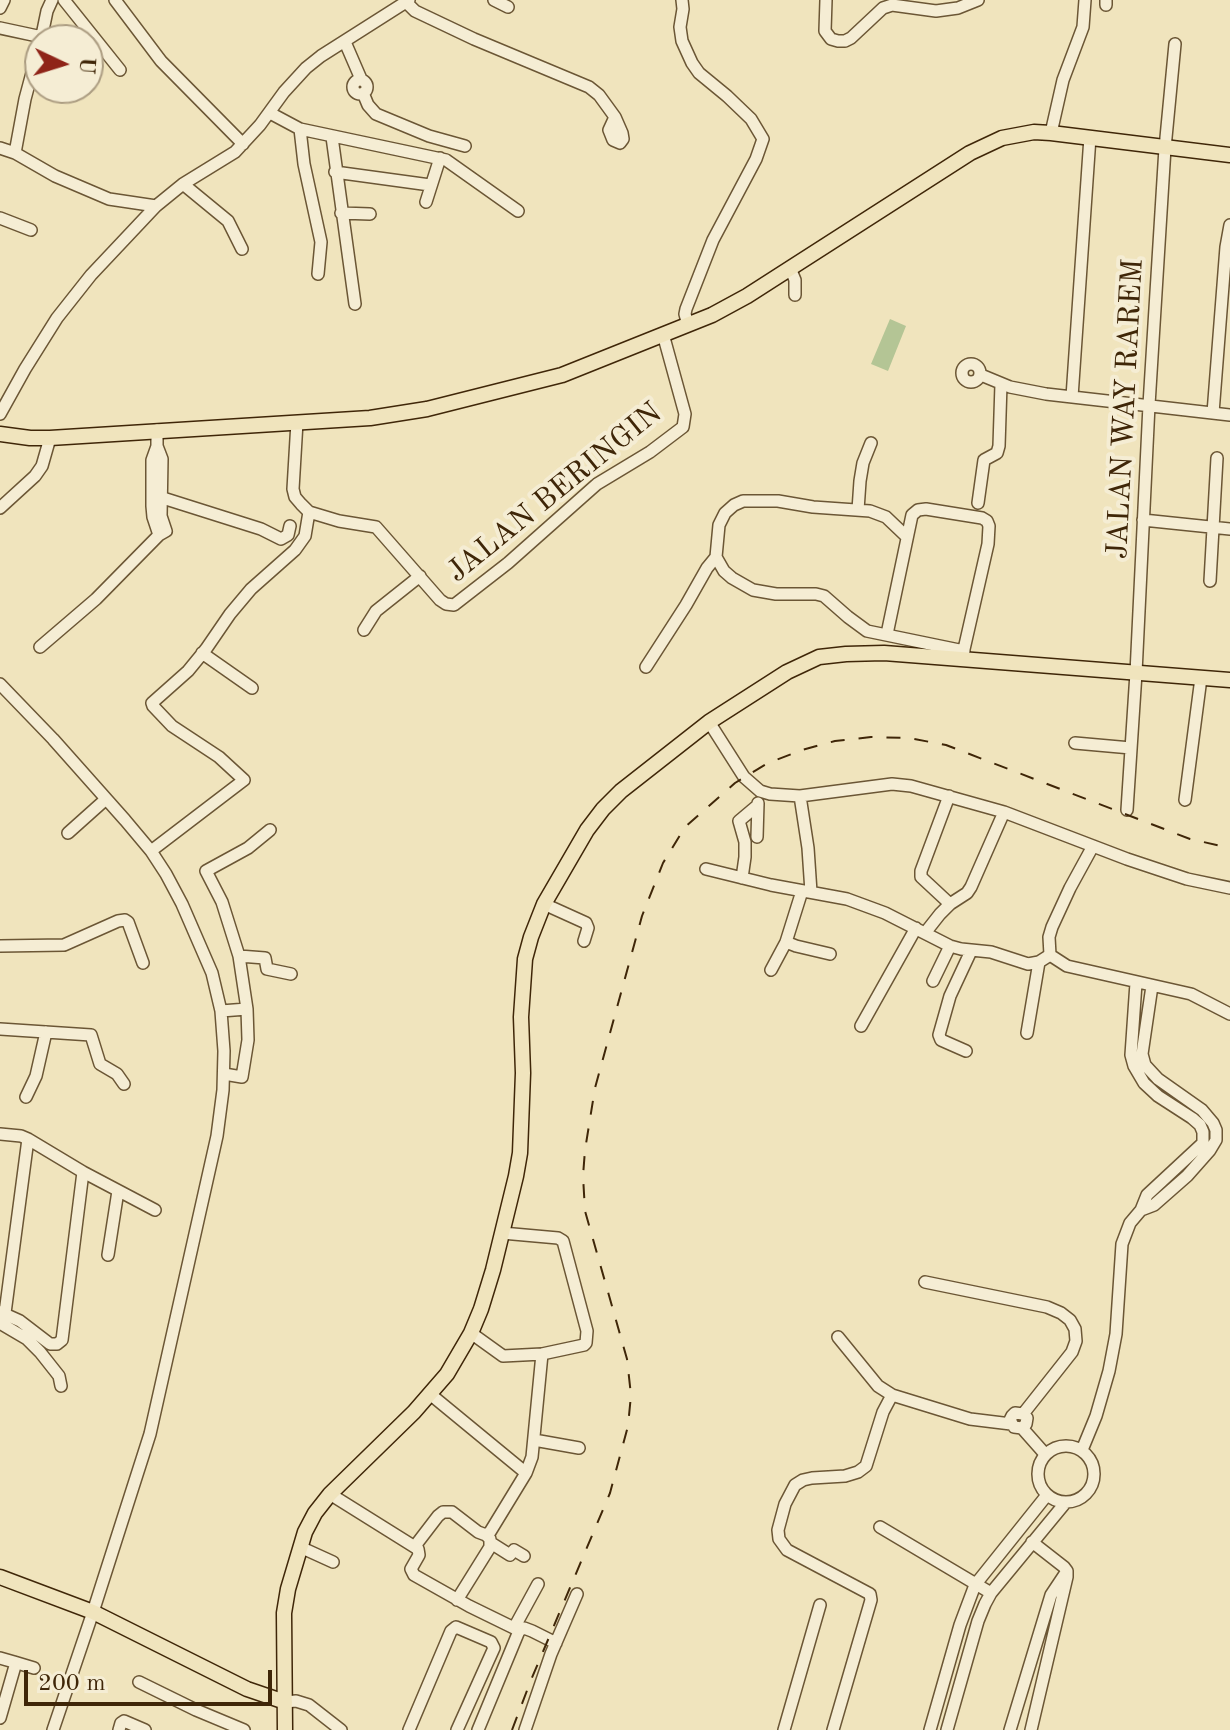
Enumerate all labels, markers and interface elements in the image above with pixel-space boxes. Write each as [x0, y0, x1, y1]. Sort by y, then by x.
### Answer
north arrow [24, 24, 104, 104]
text: U [74, 56, 98, 75]
street label: JALAN WAY RAREM [1100, 258, 1152, 560]
street label: JALAN BERINGIN [440, 395, 670, 591]
scale bar [28, 1654, 276, 1704]
text: 200 m [38, 1672, 106, 1696]

